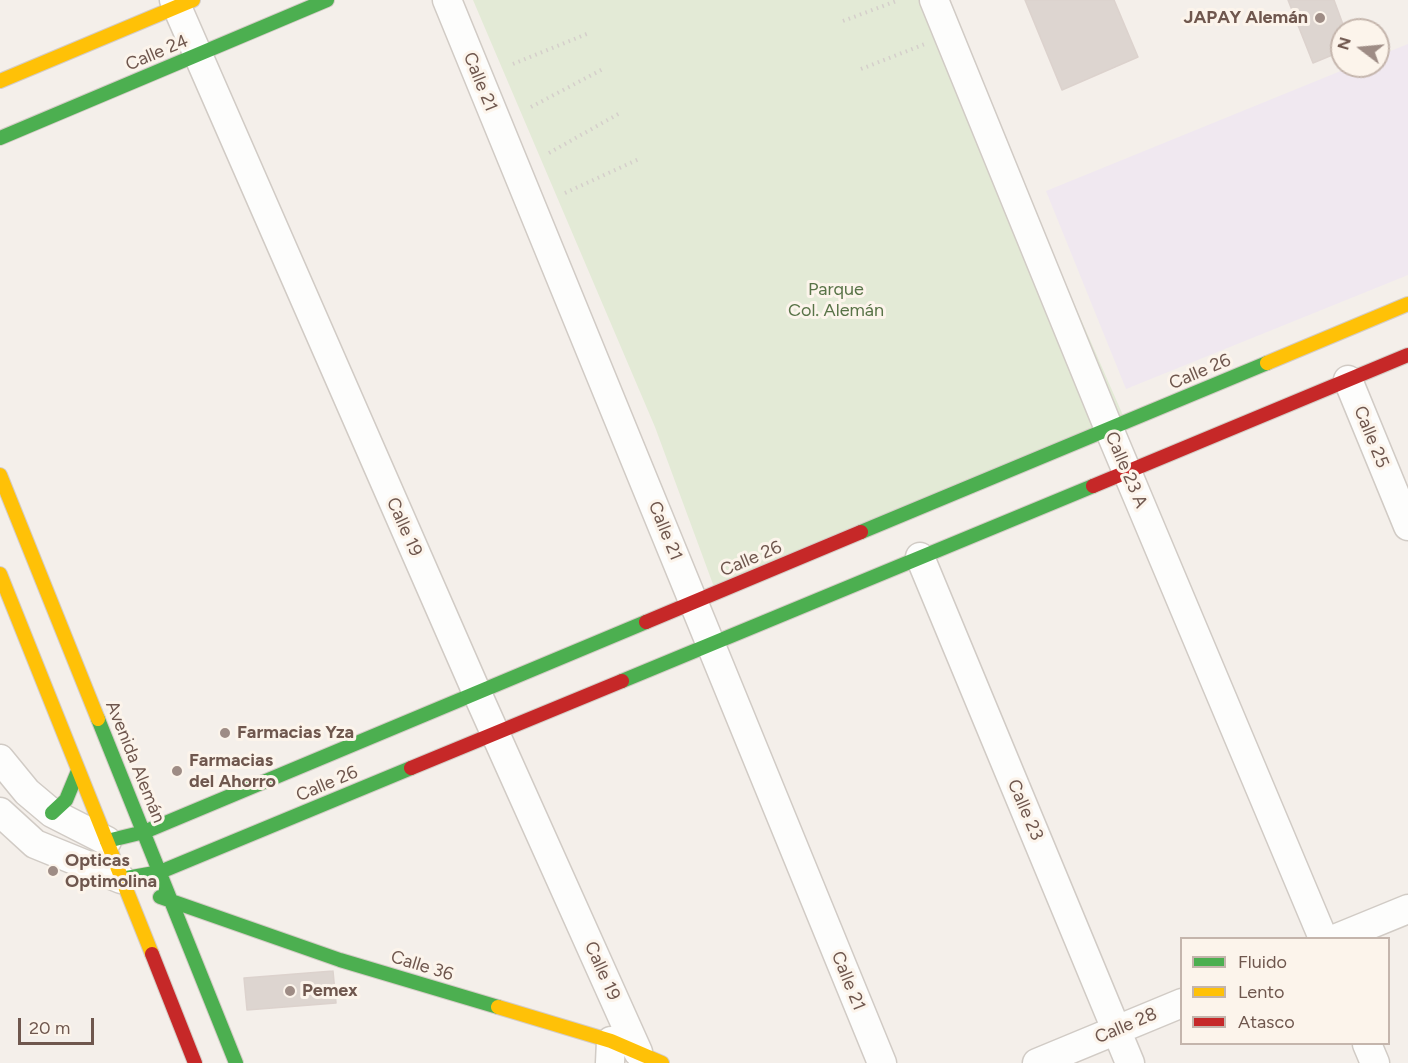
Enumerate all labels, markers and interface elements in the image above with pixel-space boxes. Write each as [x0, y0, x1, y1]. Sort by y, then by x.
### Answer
place label: JAPAY Alemán [1184, 7, 1308, 29]
marker: JAPAY Alemán [1313, 11, 1327, 25]
north arrow [1330, 18, 1390, 78]
street label: Calle 24 [123, 30, 191, 76]
text: N [1333, 35, 1355, 52]
street label: Calle 21 [458, 49, 502, 115]
park label: Parque Col. Alemán [788, 279, 884, 322]
street label: Calle 26 [1166, 349, 1234, 395]
street label: Calle 25 [1349, 403, 1393, 471]
street label: Calle 23 A [1100, 429, 1152, 511]
street label: Calle 19 [382, 494, 426, 560]
street label: Calle 21 [643, 498, 687, 564]
street label: Calle 26 [717, 536, 785, 582]
street label: Avenida Alemán [101, 698, 169, 826]
place label: Farmacias Yza [237, 722, 354, 744]
marker: Farmacias Yza [218, 726, 232, 740]
place label: Farmacias del Ahorro [189, 750, 276, 792]
street label: Calle 26 [293, 761, 361, 807]
marker: Farmacias del Ahorro [170, 764, 184, 778]
street label: Calle 23 [1003, 776, 1047, 844]
place label: Opticas Optimolina [65, 850, 157, 892]
marker: Opticas Optimolina [46, 864, 60, 878]
legend [1180, 937, 1390, 1045]
street label: Calle 19 [580, 938, 624, 1004]
street label: Calle 36 [388, 946, 456, 986]
street label: Calle 21 [826, 948, 870, 1014]
text: Fluido [1238, 951, 1287, 973]
place label: Pemex [302, 980, 358, 1002]
text: Lento [1238, 981, 1284, 1003]
marker: Pemex [283, 984, 297, 998]
street label: Calle 28 [1092, 1003, 1160, 1049]
scale bar [21, 1006, 98, 1044]
text: Atasco [1238, 1011, 1295, 1033]
text: 20 m [29, 1017, 70, 1039]

